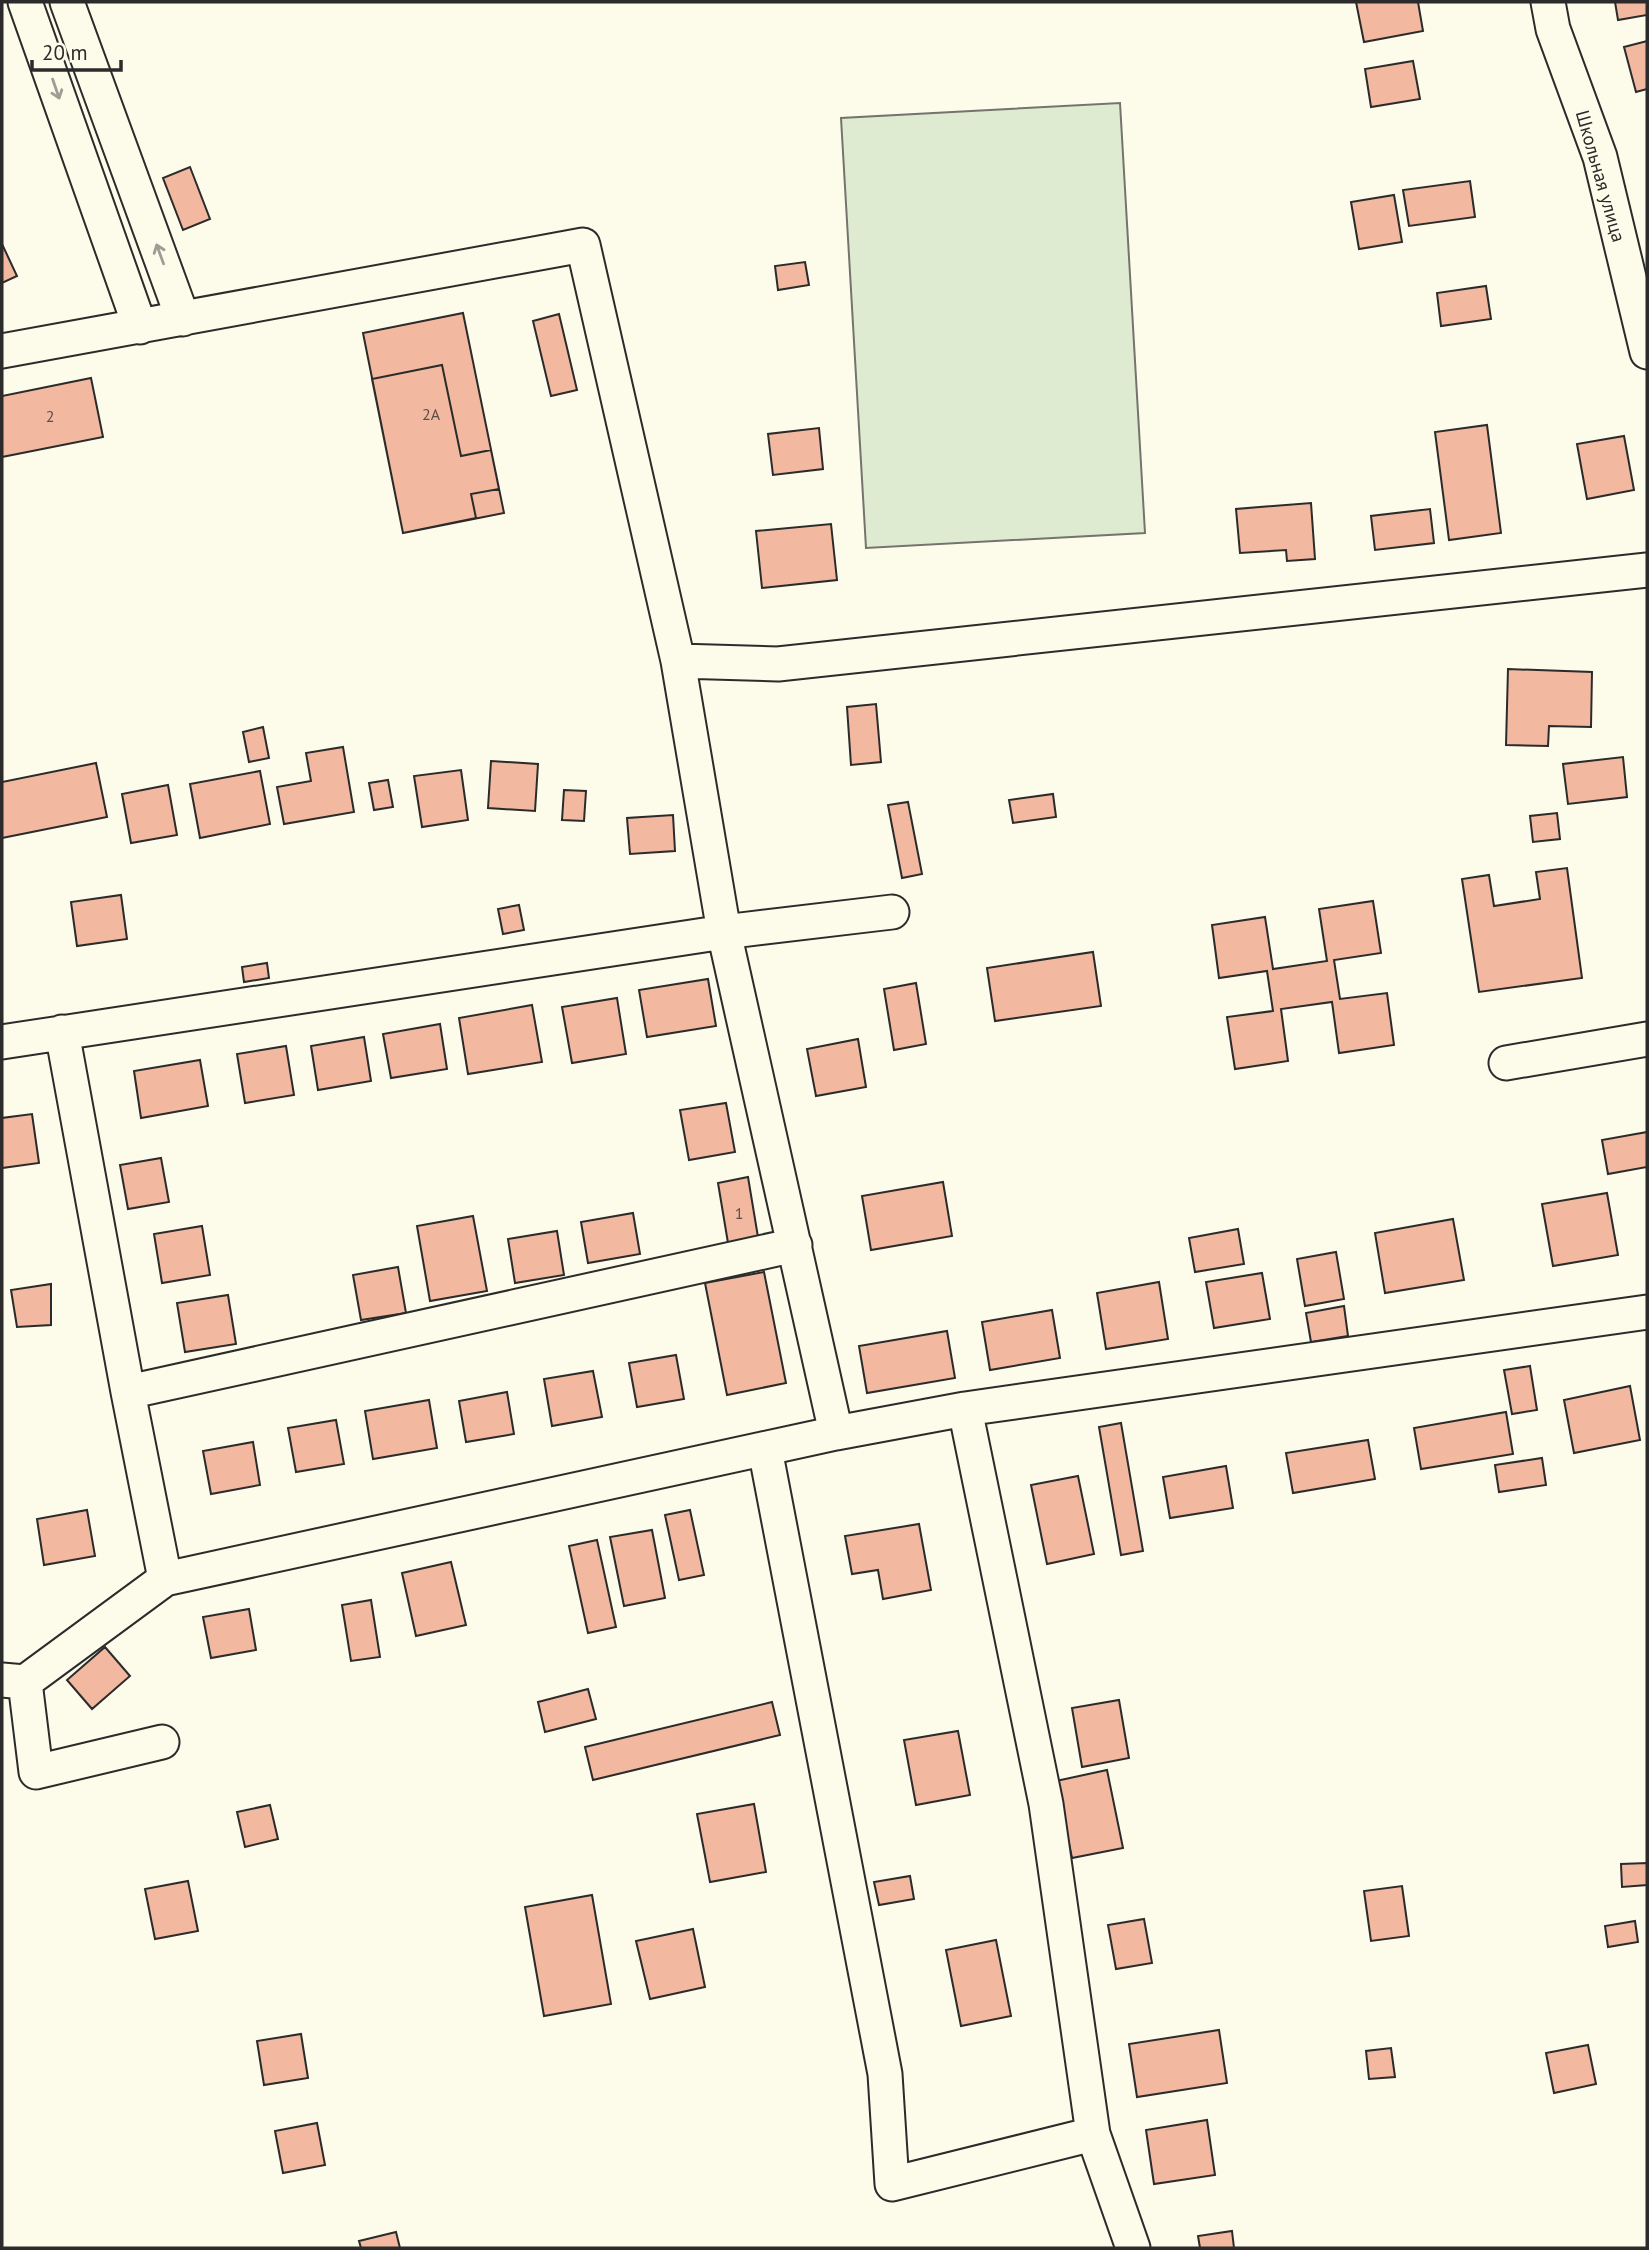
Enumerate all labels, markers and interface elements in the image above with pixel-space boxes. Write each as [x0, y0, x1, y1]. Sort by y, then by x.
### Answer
scale bar [32, 28, 121, 72]
text: 20 m [42, 39, 88, 66]
one-way arrow [51, 78, 63, 100]
street label: Школьная улица [1571, 107, 1631, 245]
one-way arrow [153, 244, 165, 266]
house number: 2А [422, 404, 441, 424]
house number: 2 [46, 406, 54, 426]
house number: 1 [735, 1203, 743, 1223]

